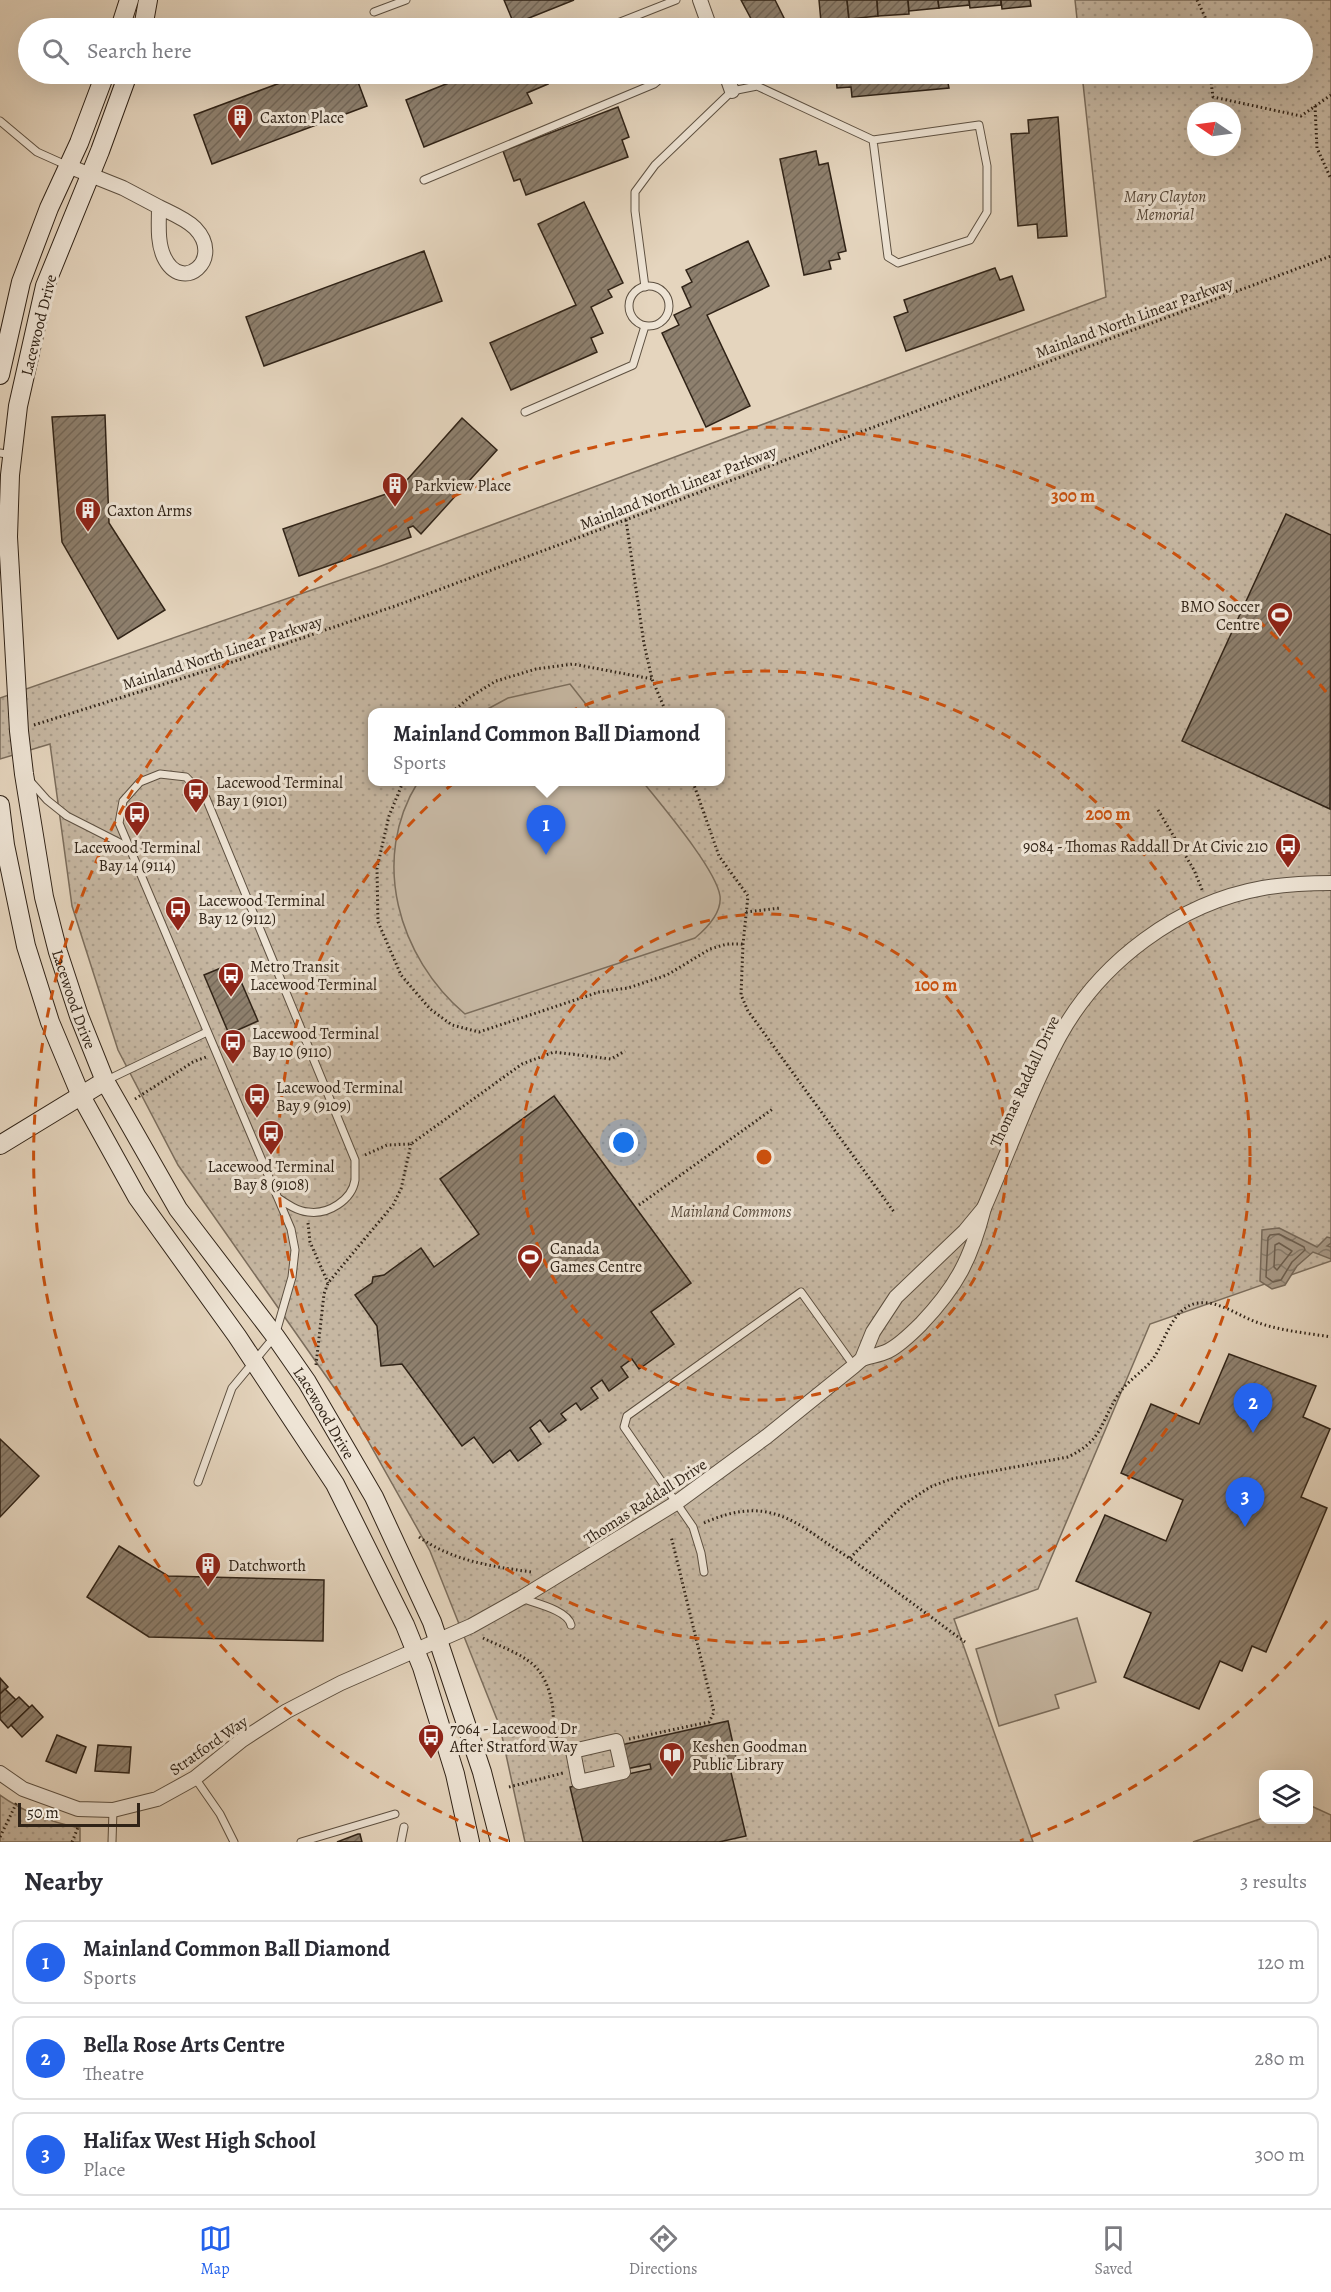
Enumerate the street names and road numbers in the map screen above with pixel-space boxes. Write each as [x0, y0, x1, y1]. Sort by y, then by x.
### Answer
street label: Lacewood Drive [16, 272, 62, 378]
street label: Mainland North Linear Parkway [1032, 272, 1237, 364]
street label: Mainland North Linear Parkway [577, 440, 781, 536]
street label: Mainland North Linear Parkway [120, 610, 326, 696]
street label: Lacewood Drive [46, 947, 101, 1052]
street label: Thomas Raddall Drive [985, 1012, 1065, 1151]
street label: Lacewood Drive [288, 1363, 360, 1463]
street label: Thomas Raddall Drive [580, 1454, 711, 1550]
street label: Stratford Way [165, 1710, 253, 1781]

